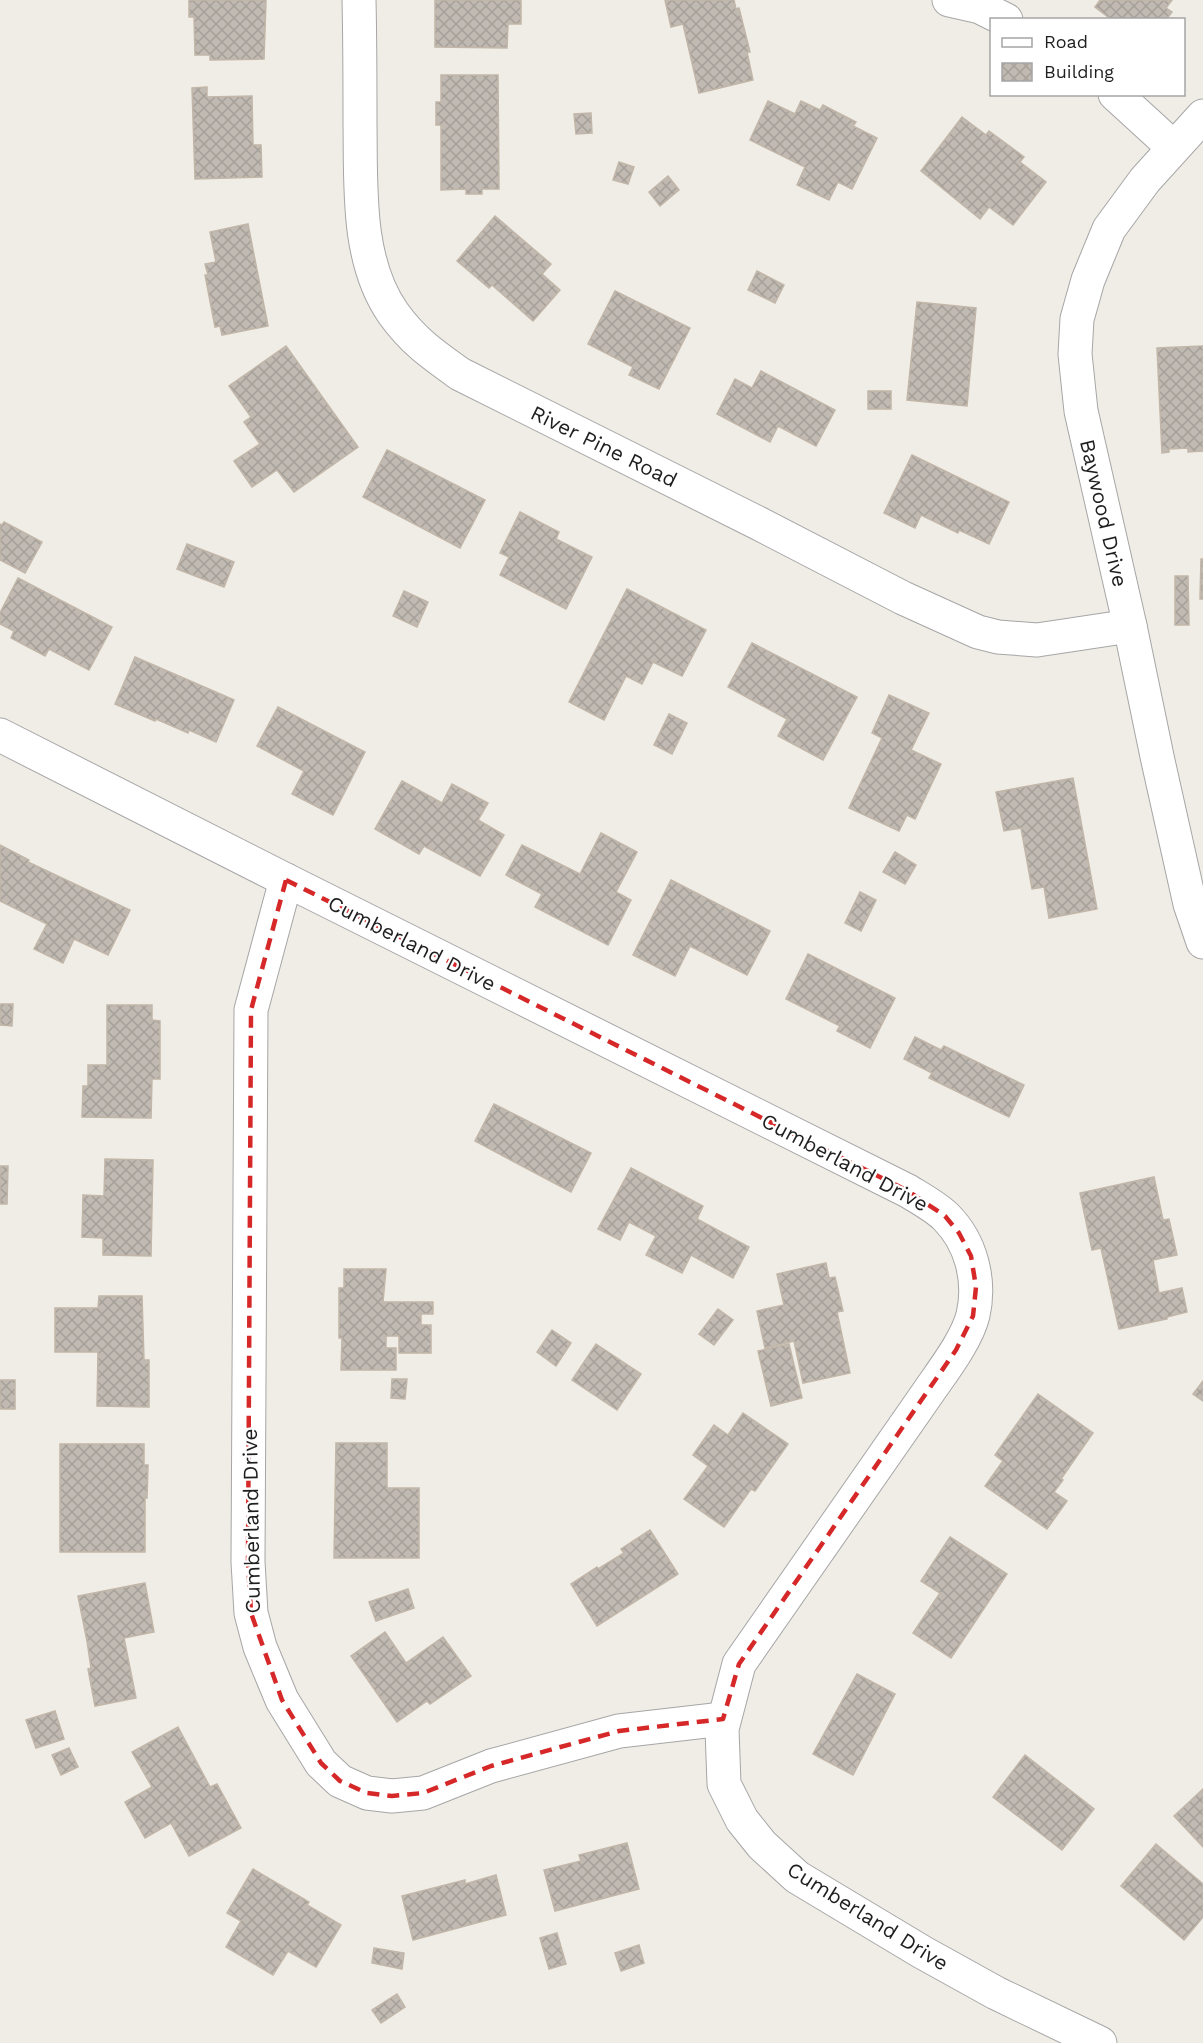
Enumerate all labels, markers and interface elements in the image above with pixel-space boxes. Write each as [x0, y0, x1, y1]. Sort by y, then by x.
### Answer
legend [990, 18, 1185, 96]
text: Road [1044, 31, 1088, 52]
text: Building [1044, 61, 1114, 82]
street label: River Pine Road [527, 400, 681, 492]
street label: Baywood Drive [1075, 437, 1133, 589]
street label: Cumberland Drive [324, 890, 500, 996]
street label: Cumberland Drive [757, 1108, 933, 1216]
street label: Cumberland Drive [237, 1428, 265, 1614]
street label: Cumberland Drive [783, 1856, 953, 1976]

